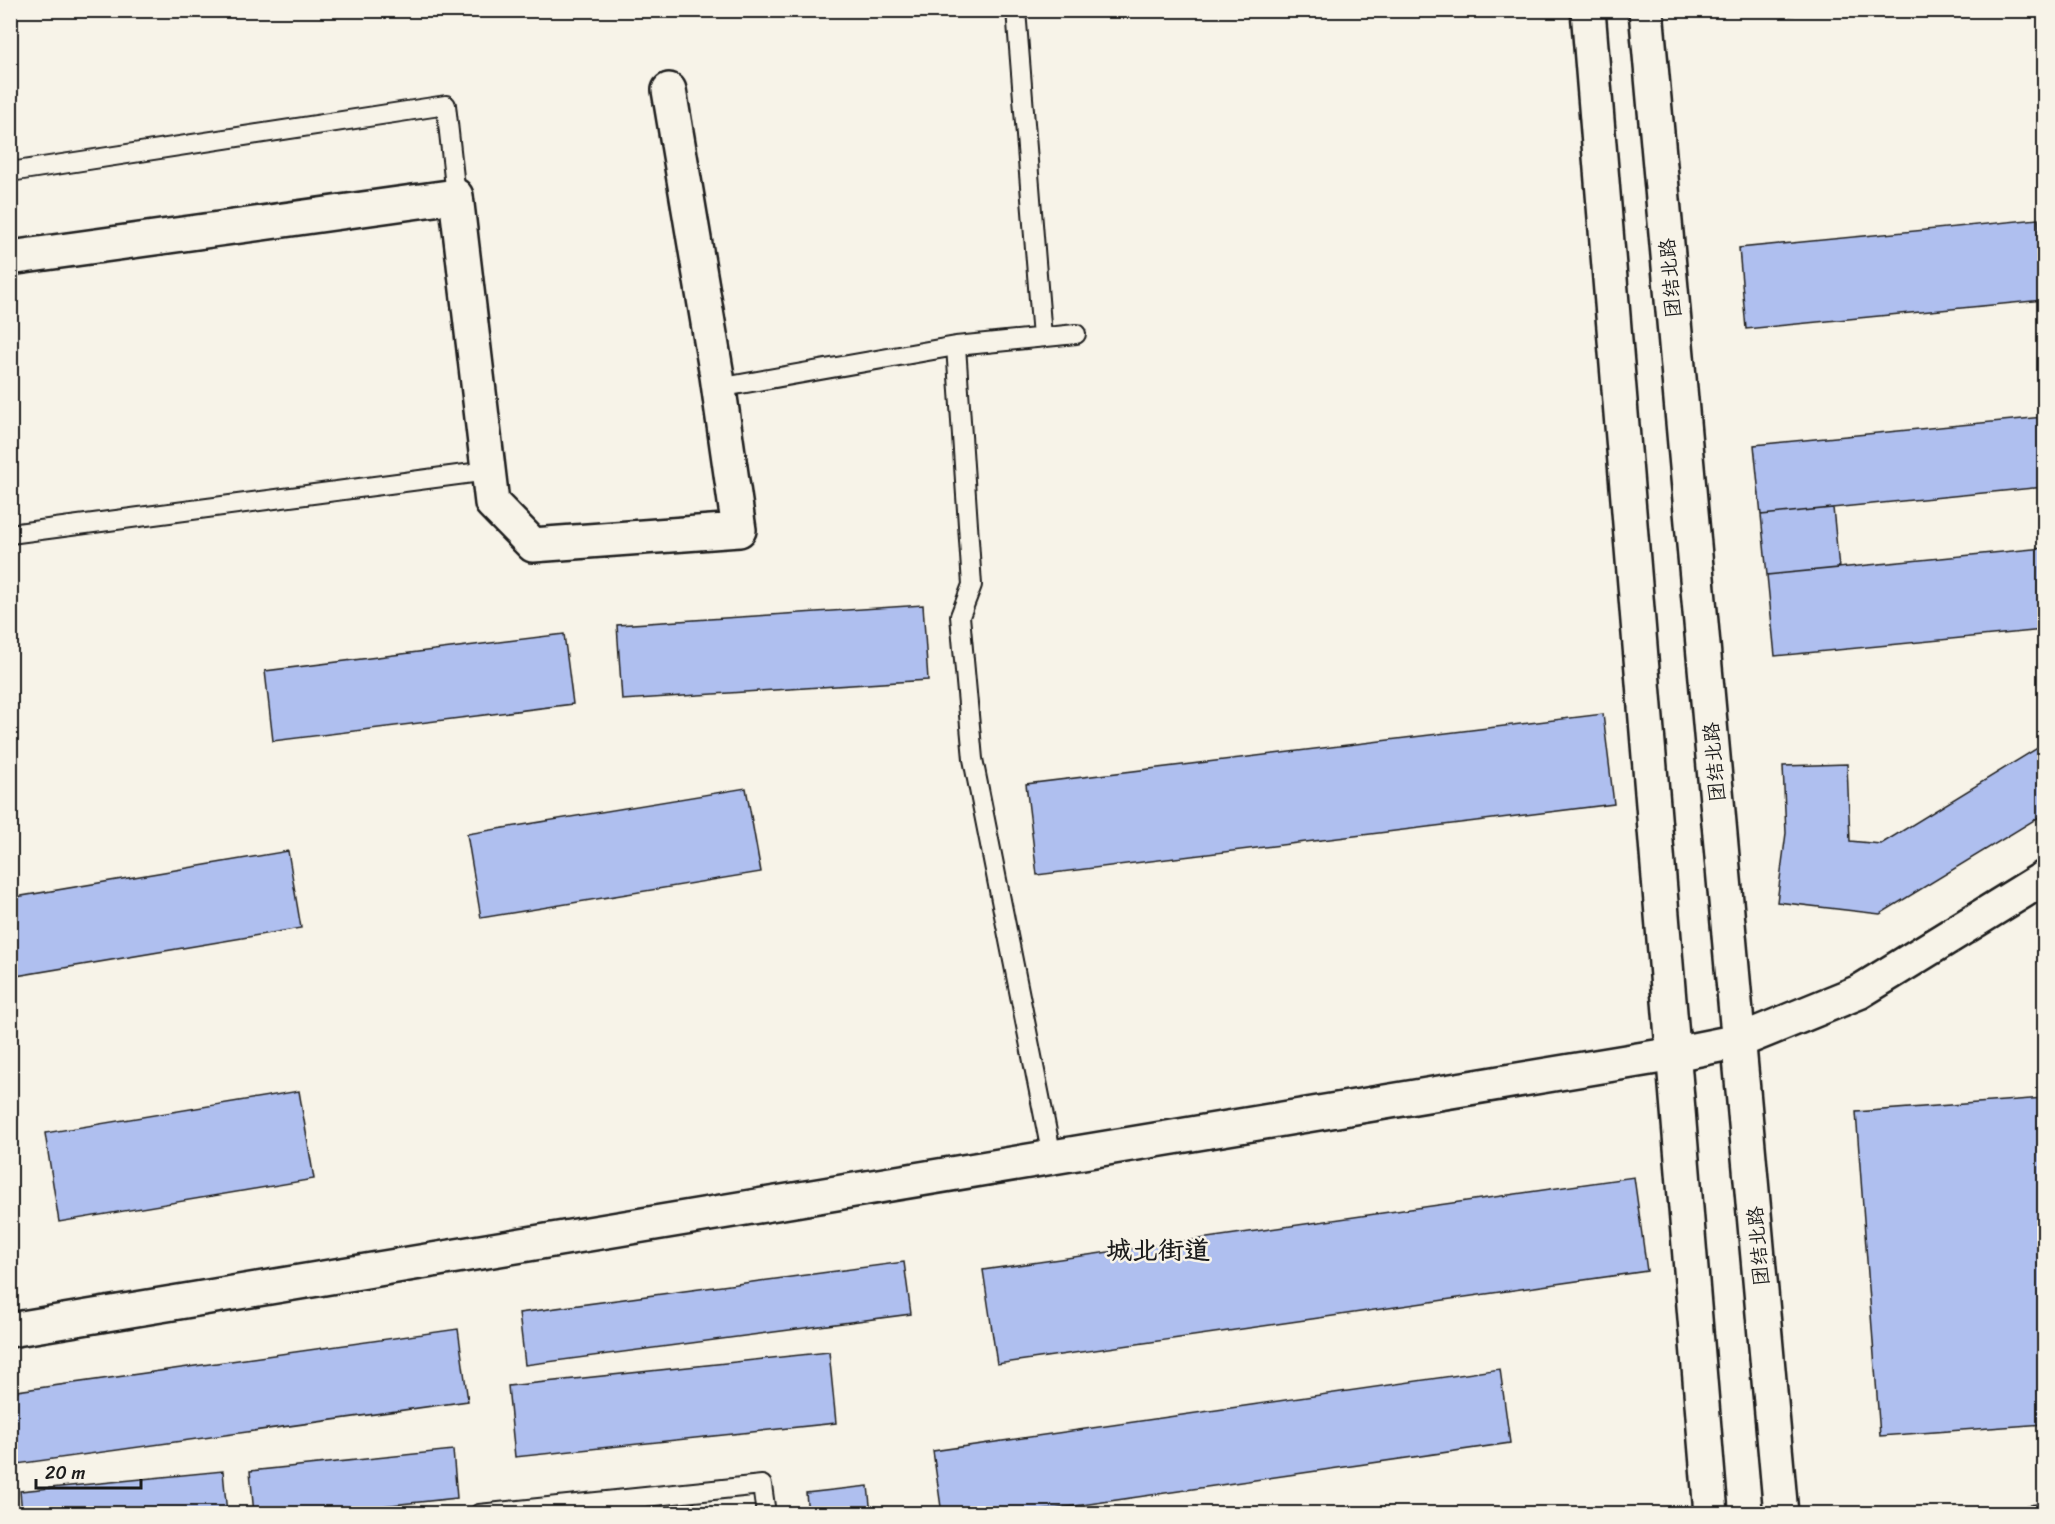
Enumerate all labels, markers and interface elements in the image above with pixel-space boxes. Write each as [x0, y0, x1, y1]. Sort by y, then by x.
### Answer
street label: 团结北路 [1649, 236, 1691, 319]
street label: 团结北路 [1693, 720, 1735, 803]
street label: 团结北路 [1737, 1204, 1779, 1287]
district label: 城北街道 [1106, 1227, 1210, 1273]
scale bar [36, 1452, 141, 1490]
text: 20 m [45, 1457, 85, 1489]

